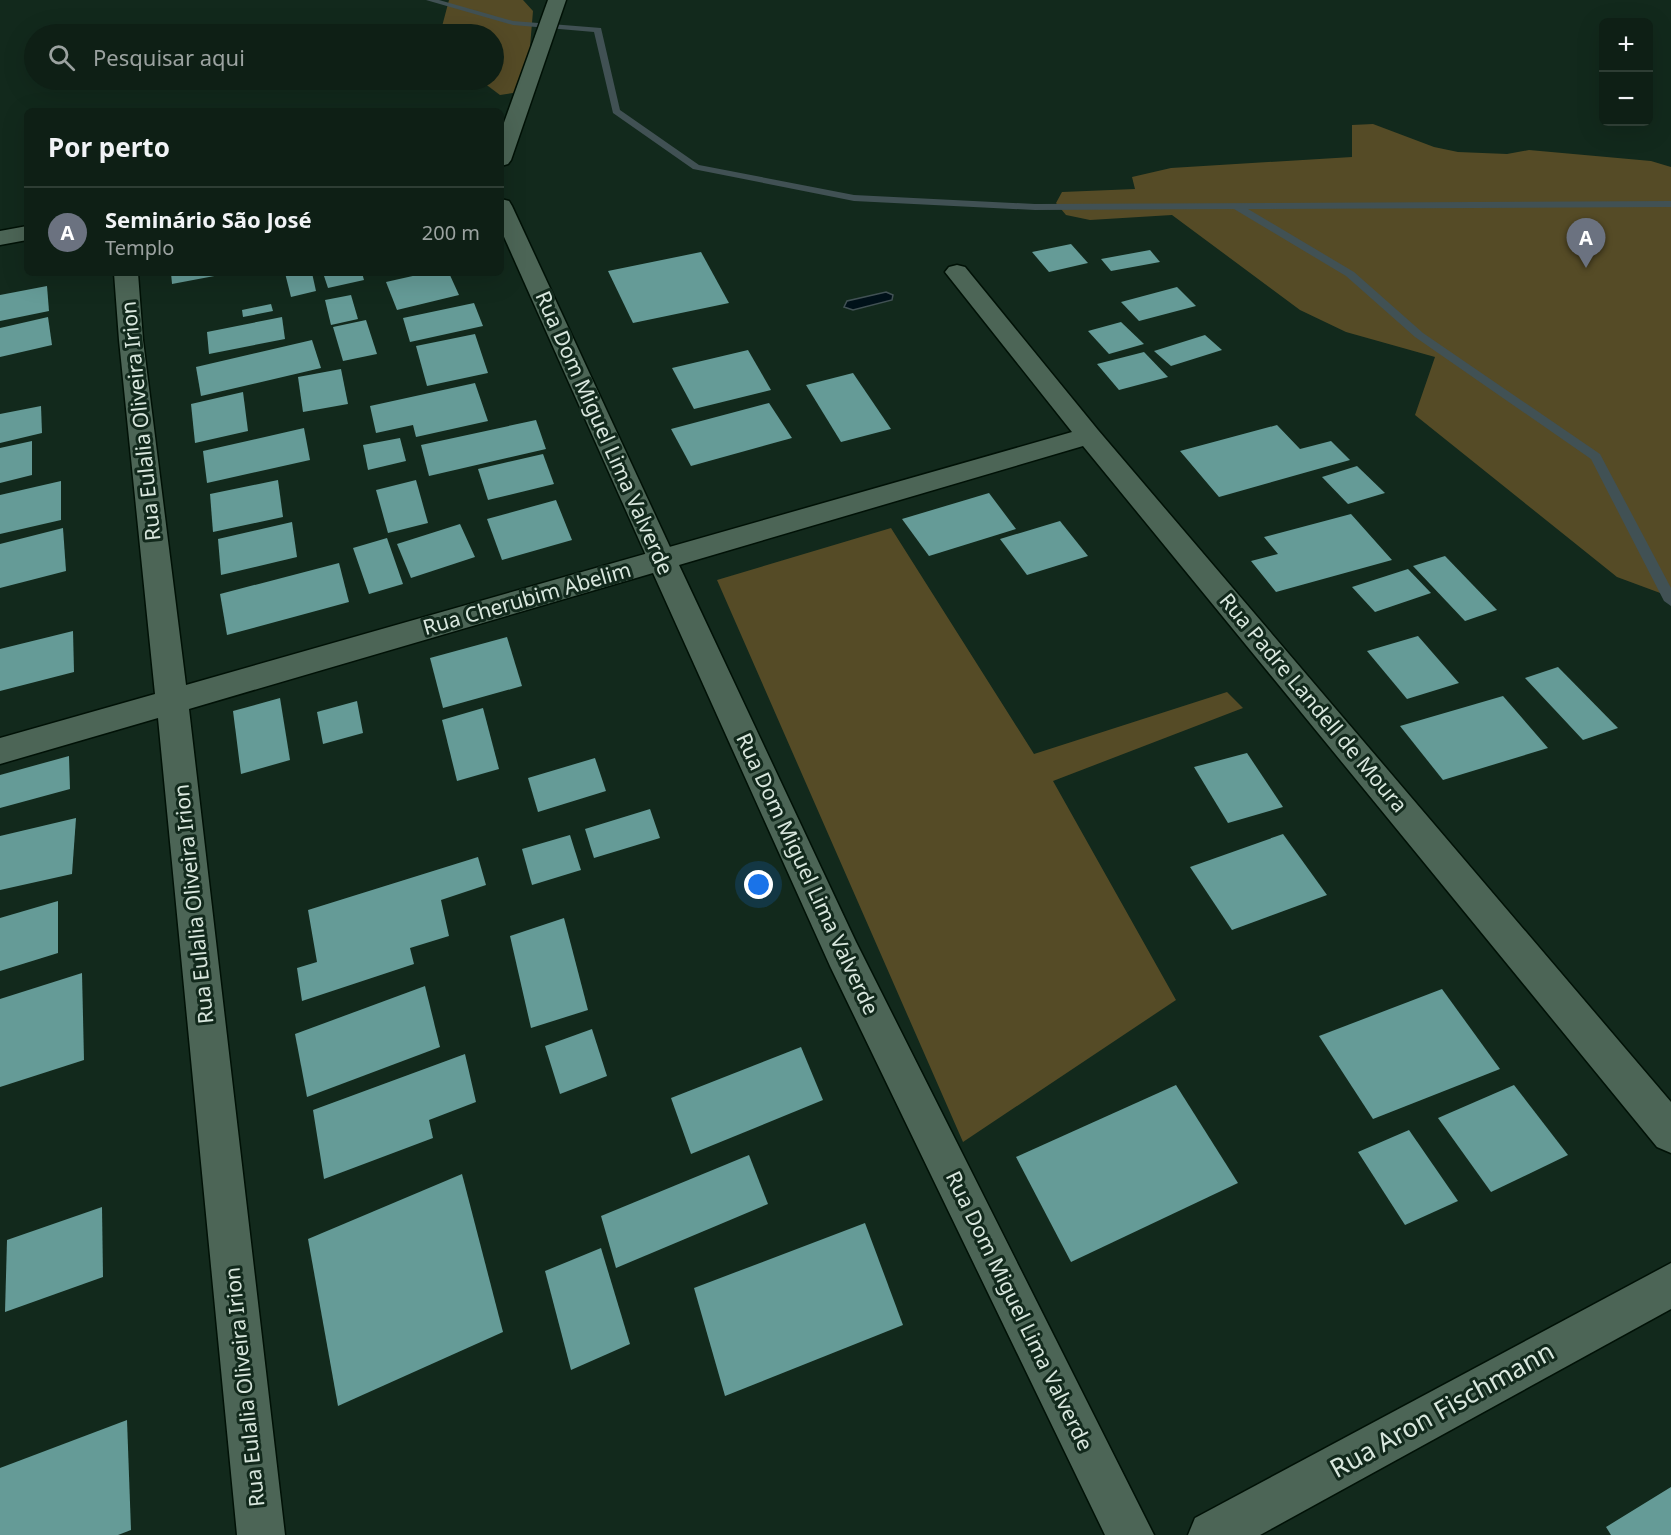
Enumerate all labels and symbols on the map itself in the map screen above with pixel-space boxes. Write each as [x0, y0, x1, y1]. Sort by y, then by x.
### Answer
pin: A [1566, 218, 1606, 268]
street label: Rua Dom Miguel Lima Valverde [530, 286, 680, 579]
street label: Rua Eulalia Oliveira Irion [113, 300, 167, 542]
street label: Rua Cherubim Abelim [419, 555, 634, 641]
street label: Rua Padre Landell de Moura [1214, 587, 1414, 818]
street label: Rua Dom Miguel Lima Valverde [730, 728, 886, 1019]
street label: Rua Eulalia Oliveira Irion [166, 783, 220, 1025]
your location [744, 870, 773, 899]
street label: Rua Dom Miguel Lima Valverde [940, 1166, 1100, 1455]
street label: Rua Eulalia Oliveira Irion [217, 1266, 271, 1508]
street label: Rua Aron Fischmann [1323, 1332, 1560, 1486]

